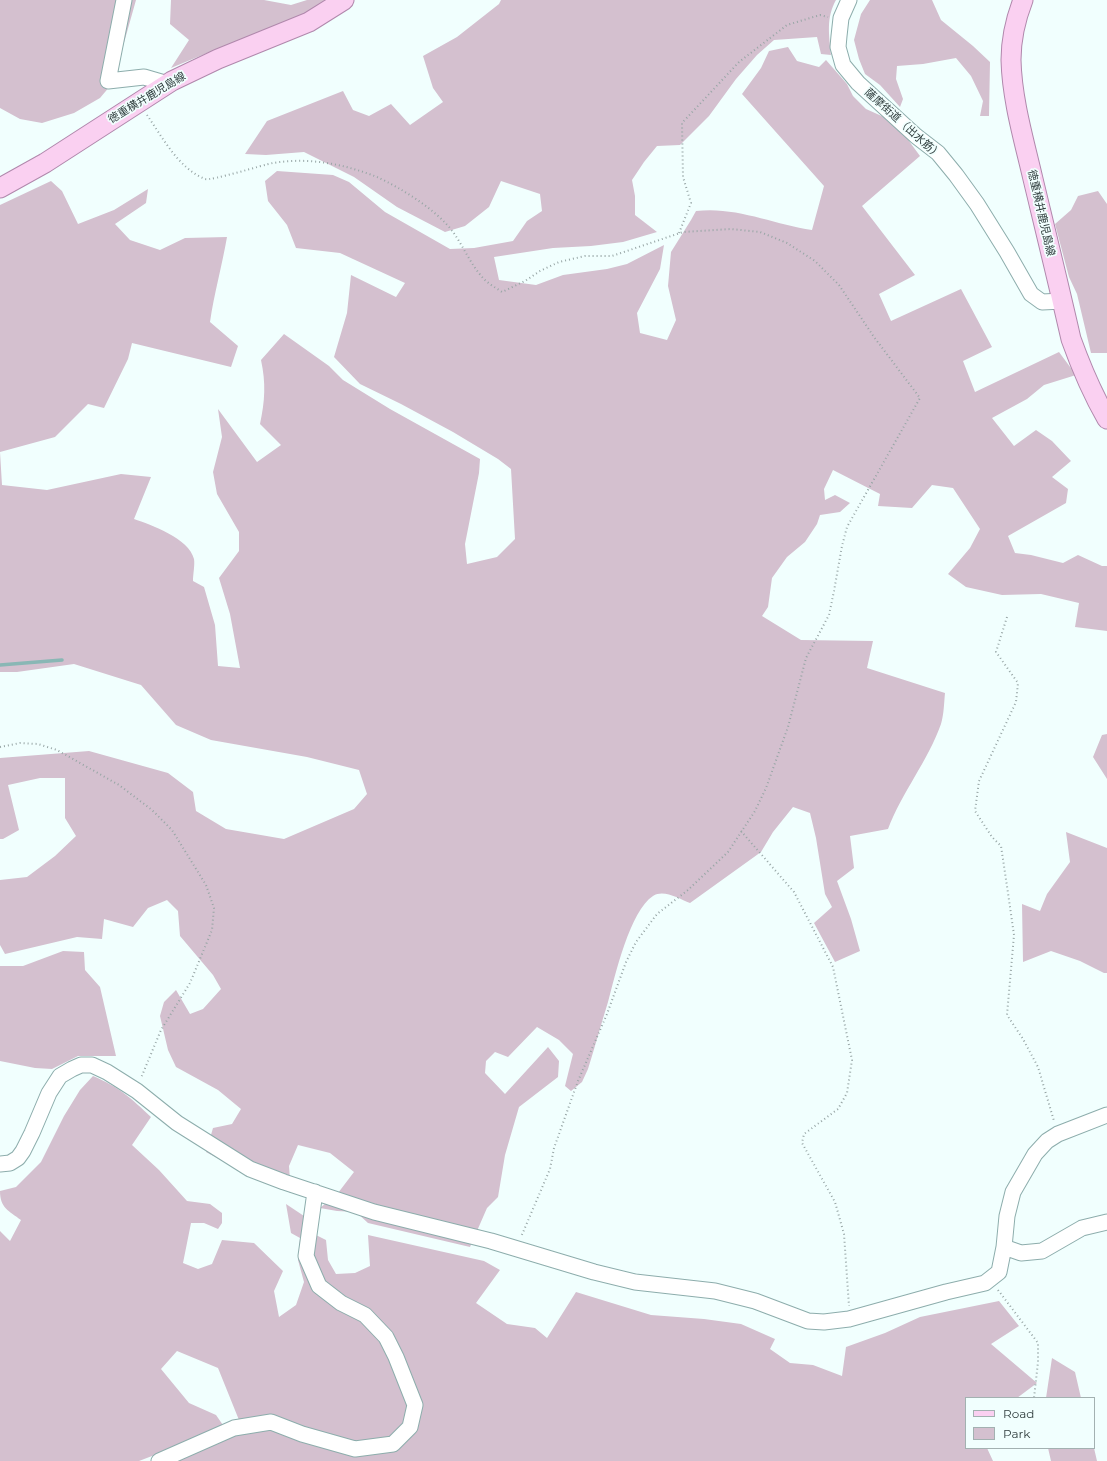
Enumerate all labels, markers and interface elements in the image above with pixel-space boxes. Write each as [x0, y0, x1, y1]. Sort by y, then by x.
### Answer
street label: 徳重横井鹿児島線 [106, 70, 188, 126]
street label: 薩摩街道（出水筋） [862, 86, 944, 162]
street label: 徳重横井鹿児島線 [1025, 169, 1057, 257]
legend [965, 1397, 1095, 1449]
text: Road [1003, 1406, 1034, 1421]
text: Park [1003, 1426, 1030, 1441]

